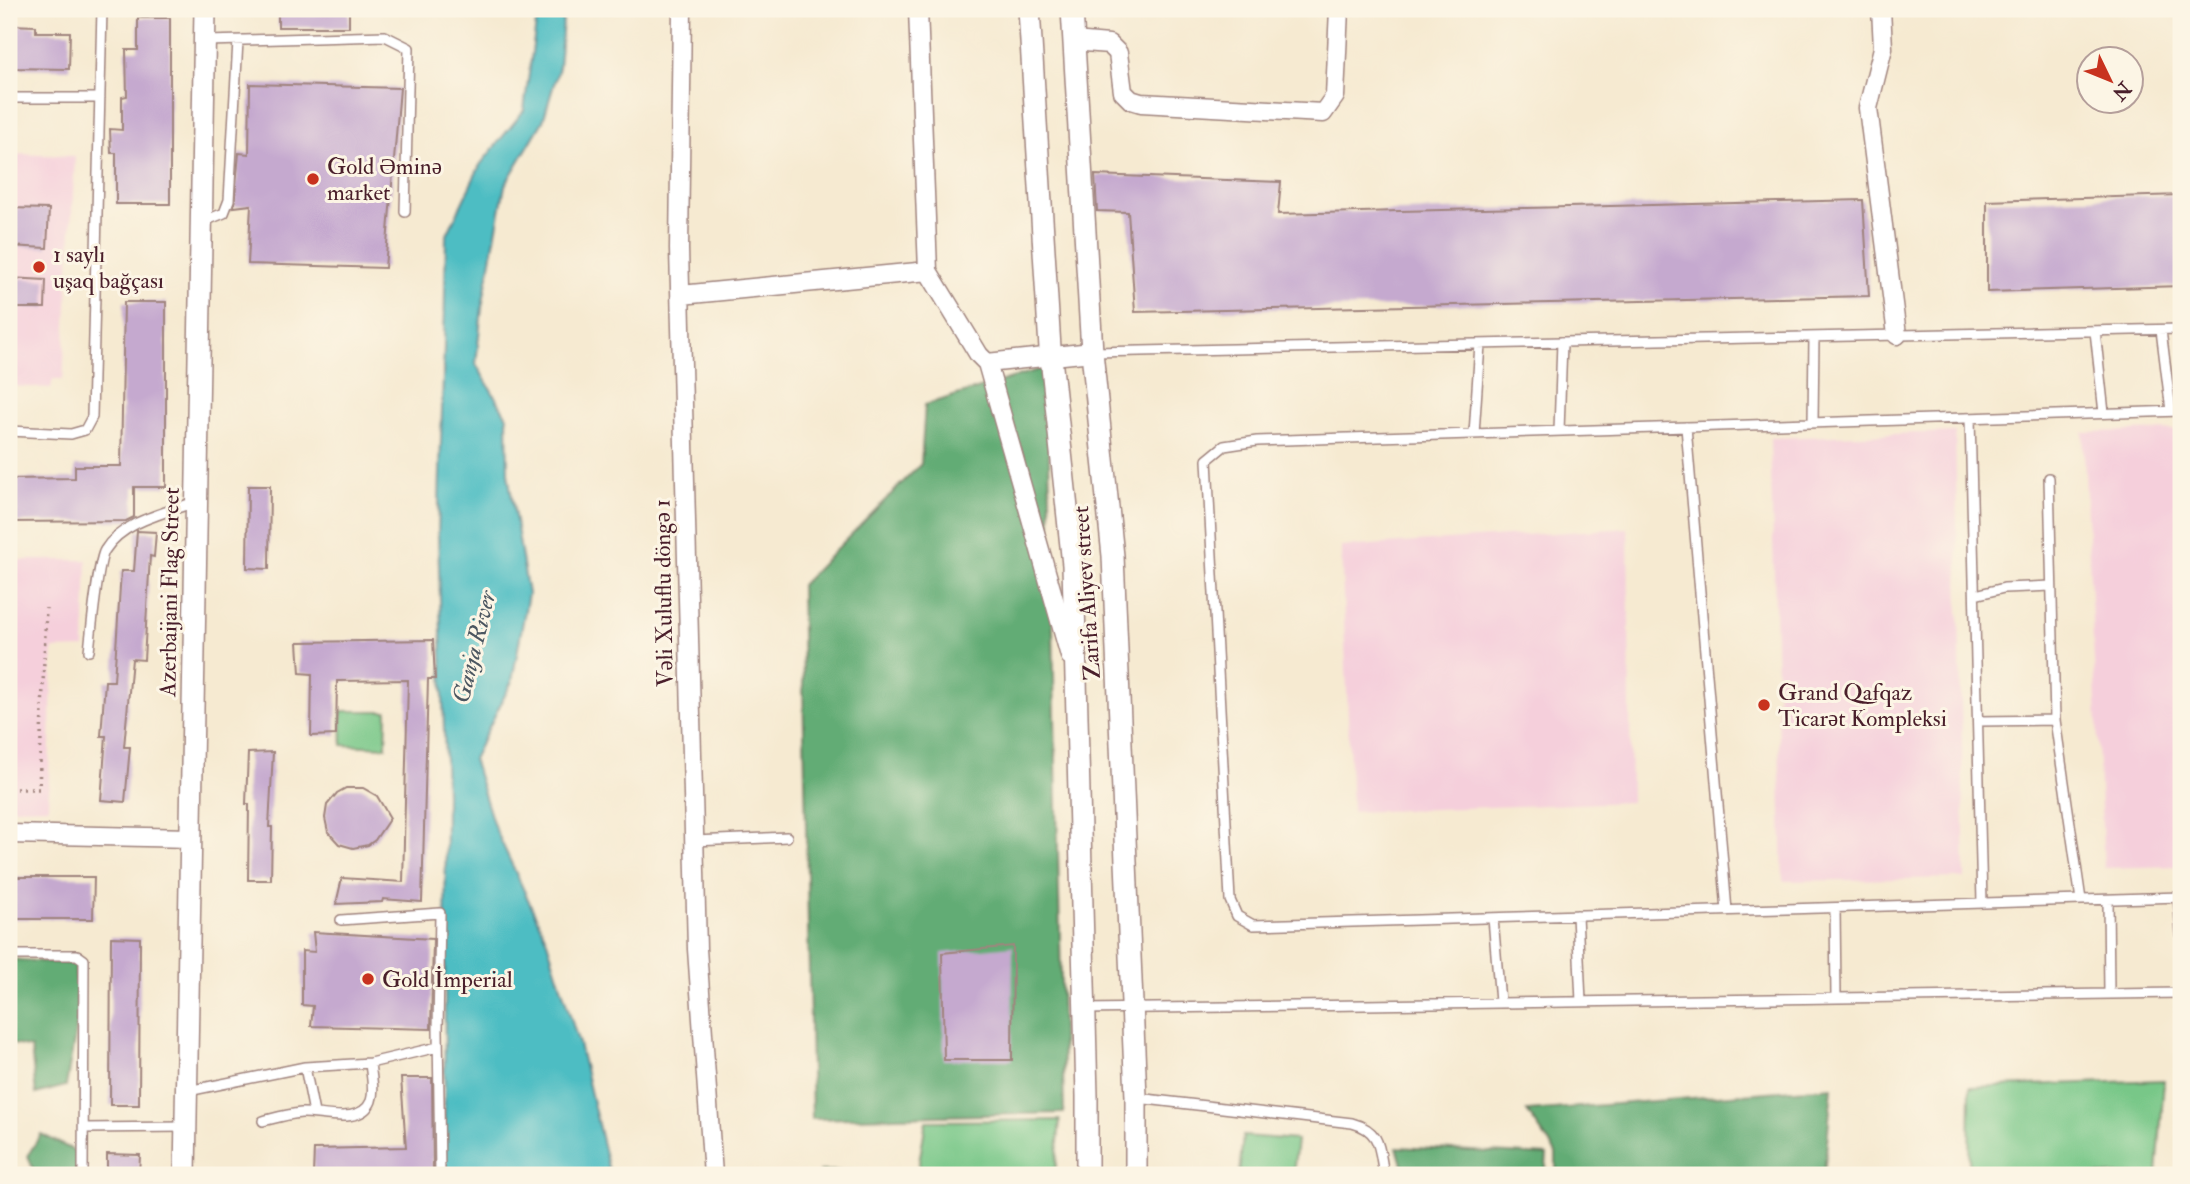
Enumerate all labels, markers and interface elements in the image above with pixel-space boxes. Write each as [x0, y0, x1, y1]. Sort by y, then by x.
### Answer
north arrow [2074, 46, 2144, 116]
text: N [2106, 76, 2137, 106]
place label: Gold Əminə market [327, 152, 442, 207]
marker: Gold Əminə market [305, 171, 321, 187]
place label: 1 saylı uşaq bağçası [53, 240, 164, 295]
marker: 1 saylı uşaq bağçası [31, 259, 47, 275]
street label: Azerbaijani Flag Street [153, 487, 186, 698]
street label: Vəli Xuluflu döngə 1 [647, 499, 680, 687]
street label: Zarifa Aliyev street [1066, 505, 1107, 681]
water label: Ganja River [446, 587, 504, 706]
place label: Grand Qafqaz Ticarət Kompleksi [1778, 678, 1947, 734]
marker: Grand Qafqaz Ticarət Kompleksi [1756, 697, 1772, 713]
place label: Gold İmperial [382, 965, 513, 995]
marker: Gold İmperial [360, 971, 376, 987]

